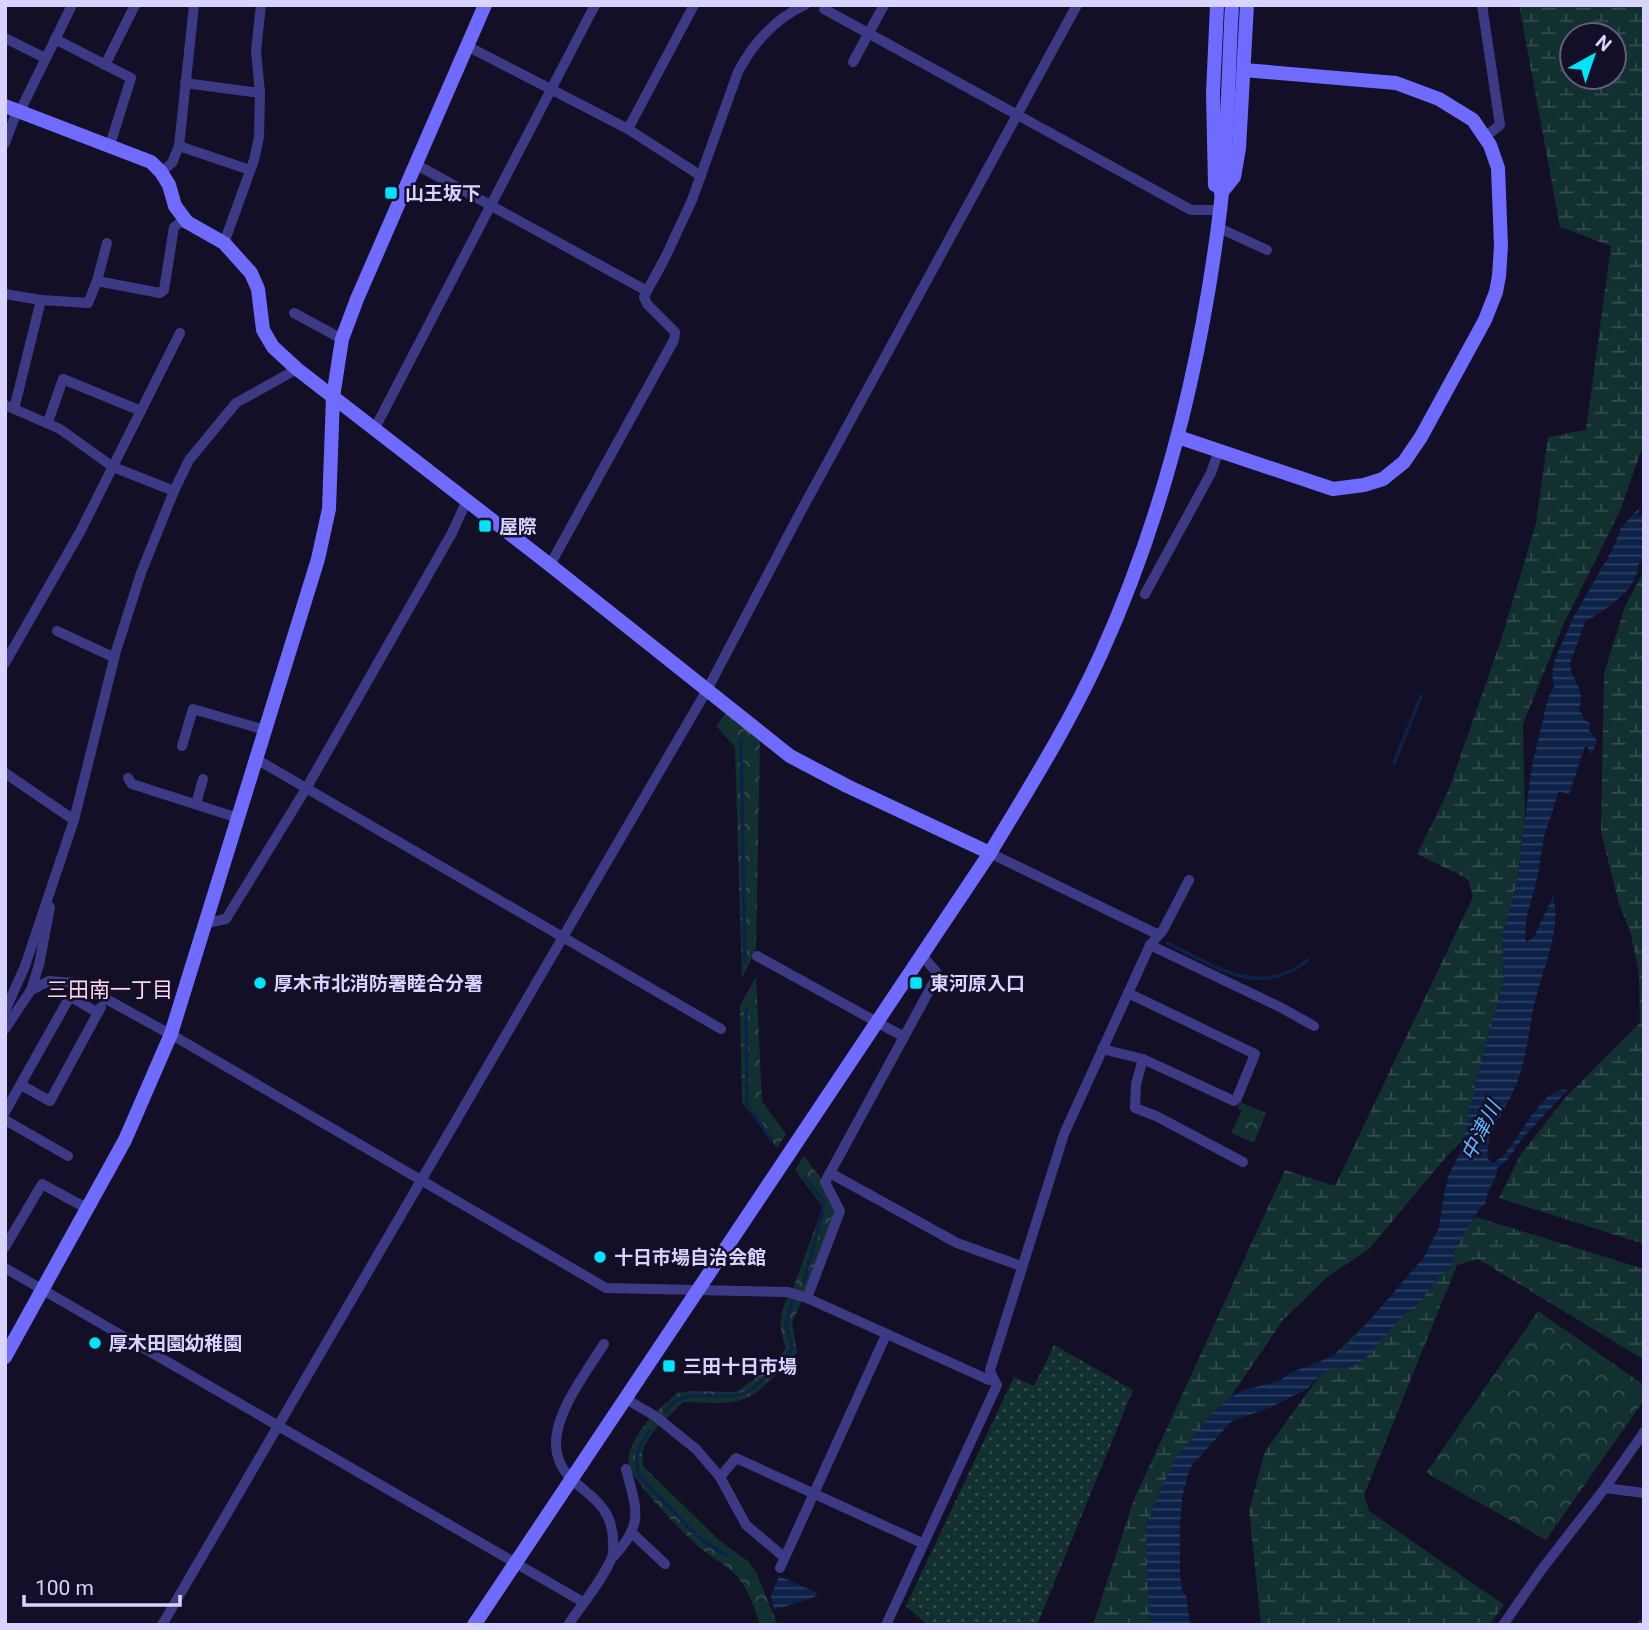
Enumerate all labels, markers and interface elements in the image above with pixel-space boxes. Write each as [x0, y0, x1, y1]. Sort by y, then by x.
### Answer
north arrow [1558, 21, 1628, 91]
text: N [1591, 30, 1616, 56]
place label: 山王坂下 [405, 182, 481, 205]
marker: 山王坂下 [383, 185, 399, 201]
place label: 屋際 [499, 515, 537, 538]
marker: 屋際 [477, 518, 493, 534]
place label: 厚木市北消防署睦合分署 [274, 972, 483, 995]
place label: 東河原入口 [930, 972, 1025, 995]
marker: 厚木市北消防署睦合分署 [252, 975, 268, 991]
marker: 東河原入口 [908, 975, 924, 991]
district label: 三田南一丁目 [47, 978, 173, 1002]
water label: 中津川 [1456, 1096, 1507, 1165]
place label: 十日市場自治会館 [614, 1246, 766, 1269]
marker: 十日市場自治会館 [592, 1249, 608, 1265]
place label: 厚木田園幼稚園 [109, 1332, 242, 1355]
marker: 厚木田園幼稚園 [87, 1335, 103, 1351]
place label: 三田十日市場 [683, 1355, 797, 1378]
marker: 三田十日市場 [661, 1358, 677, 1374]
scale bar [24, 1564, 180, 1608]
text: 100 m [35, 1576, 94, 1600]

